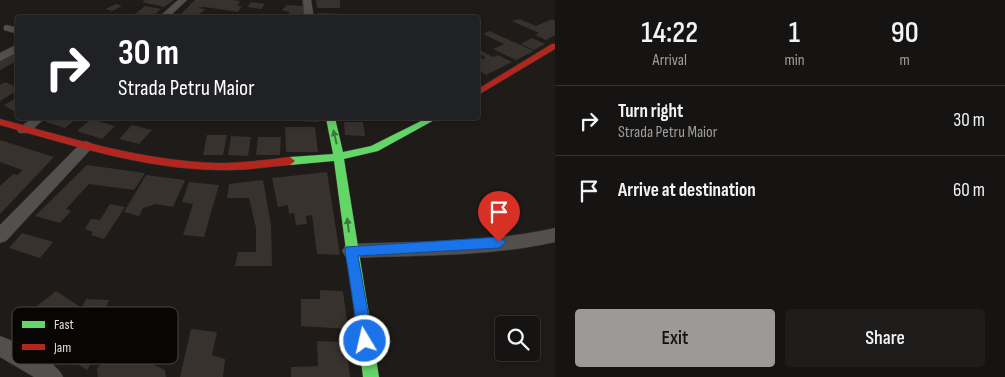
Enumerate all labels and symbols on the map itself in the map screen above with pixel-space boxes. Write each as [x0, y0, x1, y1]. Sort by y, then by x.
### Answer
one-way arrow [331, 130, 339, 145]
pin [478, 191, 520, 242]
one-way arrow [344, 217, 352, 233]
legend [12, 307, 178, 364]
position arrow [338, 314, 390, 366]
text: Fast [54, 316, 74, 333]
text: Jam [53, 339, 71, 356]

